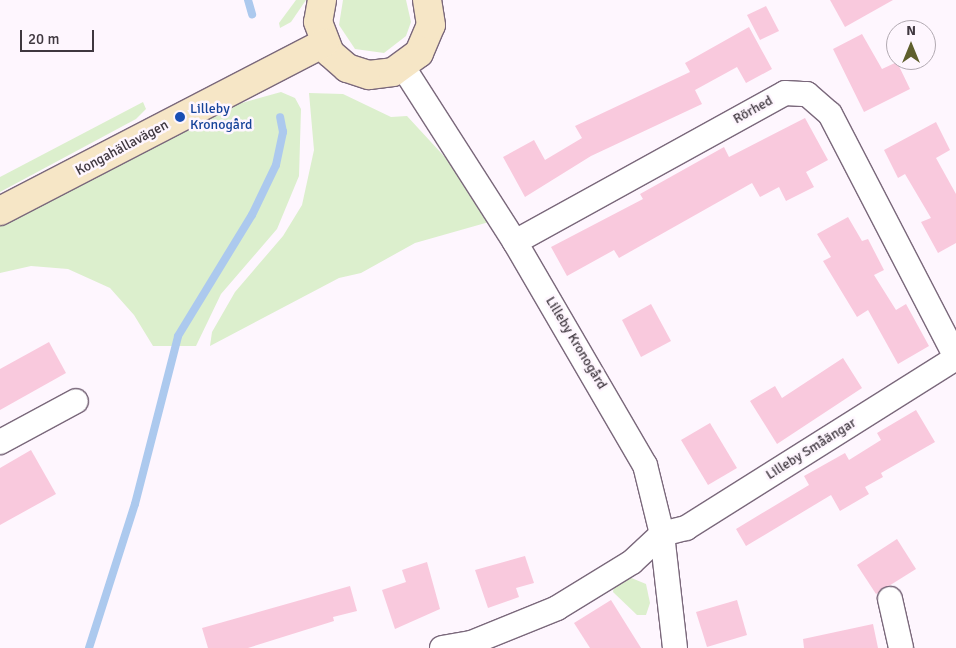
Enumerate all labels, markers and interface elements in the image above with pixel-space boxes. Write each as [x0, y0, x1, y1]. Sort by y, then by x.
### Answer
scale bar [22, 20, 96, 52]
north arrow [886, 20, 936, 70]
text: N [906, 22, 916, 39]
text: 20 m [28, 30, 59, 48]
street label: Rörhed [730, 92, 776, 128]
place label: Lilleby Kronogård [190, 101, 252, 134]
marker: Lilleby Kronogård [174, 111, 186, 123]
street label: Kongahällavägen [73, 116, 171, 180]
street label: Lilleby Kronogård [542, 294, 610, 392]
street label: Lilleby Småängar [763, 415, 859, 483]

